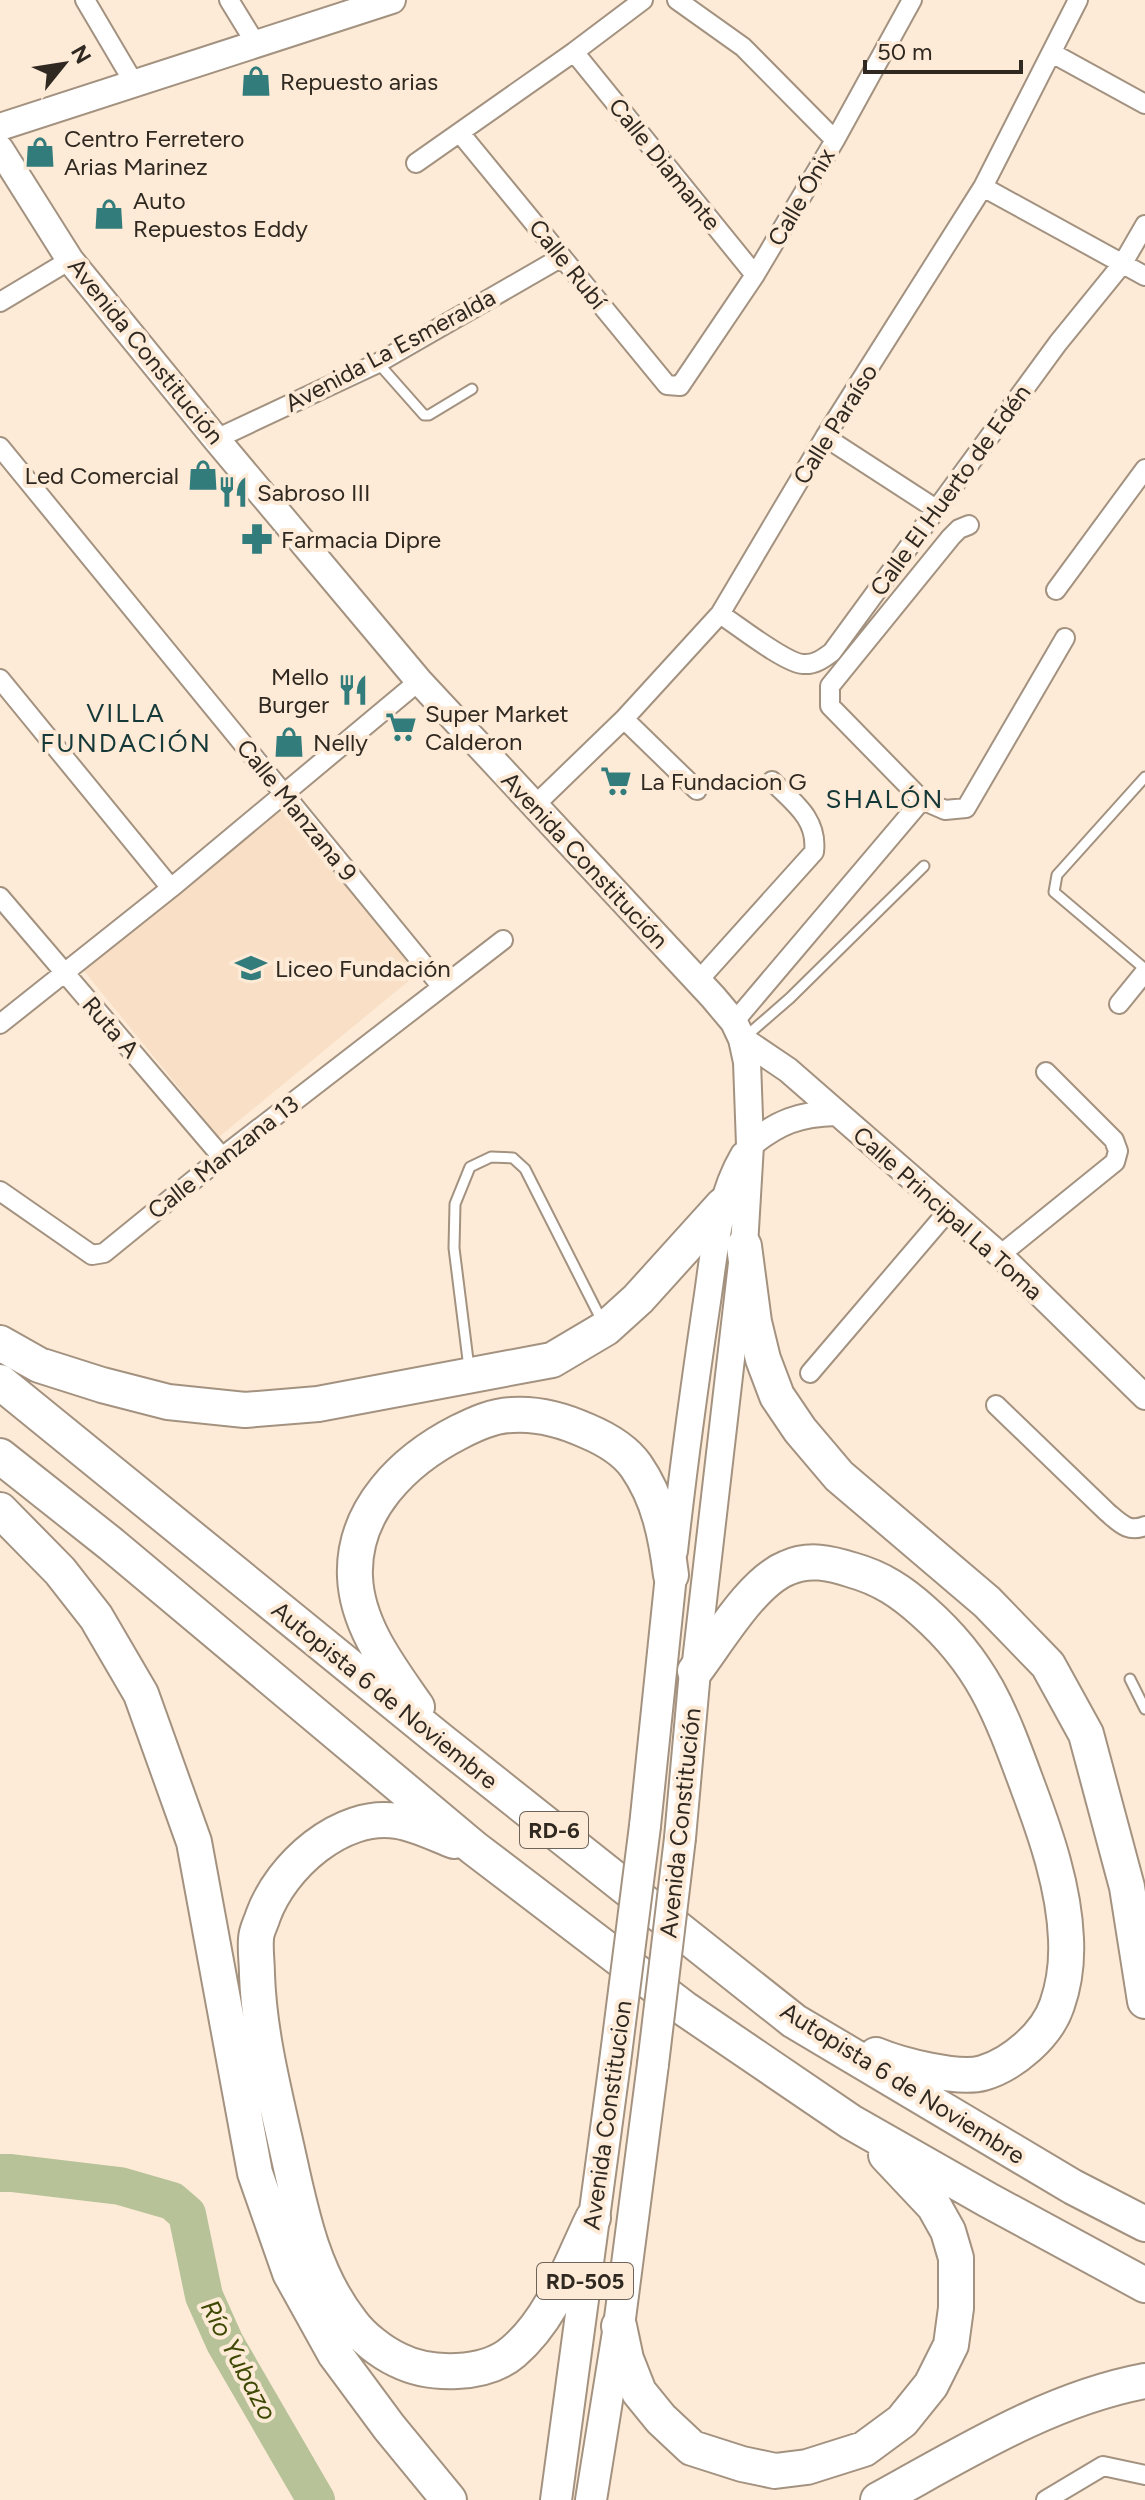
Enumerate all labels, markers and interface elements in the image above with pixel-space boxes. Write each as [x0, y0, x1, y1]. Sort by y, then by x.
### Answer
north arrow [24, 24, 104, 104]
scale bar [865, 24, 1021, 74]
text: 50 m [877, 37, 933, 66]
text: N [65, 40, 97, 68]
shop icon: Repuesto arias [239, 64, 273, 98]
place label: Repuesto arias [280, 67, 438, 96]
street label: Calle Diamante [603, 92, 727, 236]
place label: Centro Ferretero Arias Marinez [64, 124, 244, 181]
shop icon: Centro Ferretero Arias Marinez [23, 135, 57, 169]
street label: Calle Ónix [761, 142, 841, 251]
place label: Auto Repuestos Eddy [133, 186, 308, 243]
shop icon: Auto Repuestos Eddy [92, 197, 126, 231]
street label: Calle Rubí [523, 213, 614, 316]
street label: Avenida Constitución [62, 252, 230, 450]
street label: Avenida La Esmeralda [280, 282, 500, 418]
street label: Calle Paraíso [787, 359, 883, 489]
street label: Calle El Huerto de Edén [864, 379, 1036, 601]
shop icon: Led Comercial [186, 458, 220, 492]
place label: Led Comercial [24, 461, 179, 490]
restaurant icon: Sabroso III [216, 475, 250, 509]
place label: Sabroso III [257, 478, 371, 507]
pharmacy icon: Farmacia Dipre [240, 522, 274, 556]
place label: Farmacia Dipre [281, 525, 441, 554]
place label: Mello Burger [258, 662, 329, 719]
restaurant icon: Mello Burger [336, 673, 370, 707]
district label: VILLA FUNDACIÓN [40, 697, 212, 759]
place label: Super Market Calderon [425, 699, 569, 756]
supermarket icon: Super Market Calderon [384, 710, 418, 744]
shop icon: Nelly [272, 725, 306, 759]
place label: Nelly [313, 728, 368, 757]
street label: Calle Manzana 9 [231, 733, 363, 887]
supermarket icon: La Fundacion G [599, 764, 633, 798]
street label: Avenida Constitución [496, 766, 674, 954]
place label: La Fundacion G [640, 767, 807, 796]
district label: SHALÓN [826, 783, 944, 815]
school or university icon: Liceo Fundación [234, 951, 268, 985]
place label: Liceo Fundación [275, 954, 451, 983]
street label: Ruta A [76, 990, 146, 1064]
street label: Calle Manzana 13 [142, 1089, 304, 1225]
street label: Calle Principal La Toma [847, 1120, 1049, 1306]
street label: Autopista 6 de Noviembre [266, 1595, 504, 1795]
street label: Avenida Constitución [653, 1707, 707, 1939]
road number: RD-6 [520, 1812, 588, 1848]
street label: Autopista 6 de Noviembre [776, 1996, 1030, 2170]
street label: Avenida Constitucion [577, 1998, 637, 2232]
road number: RD-505 [537, 2263, 633, 2299]
water label: Río Yubazo [194, 2294, 284, 2426]

